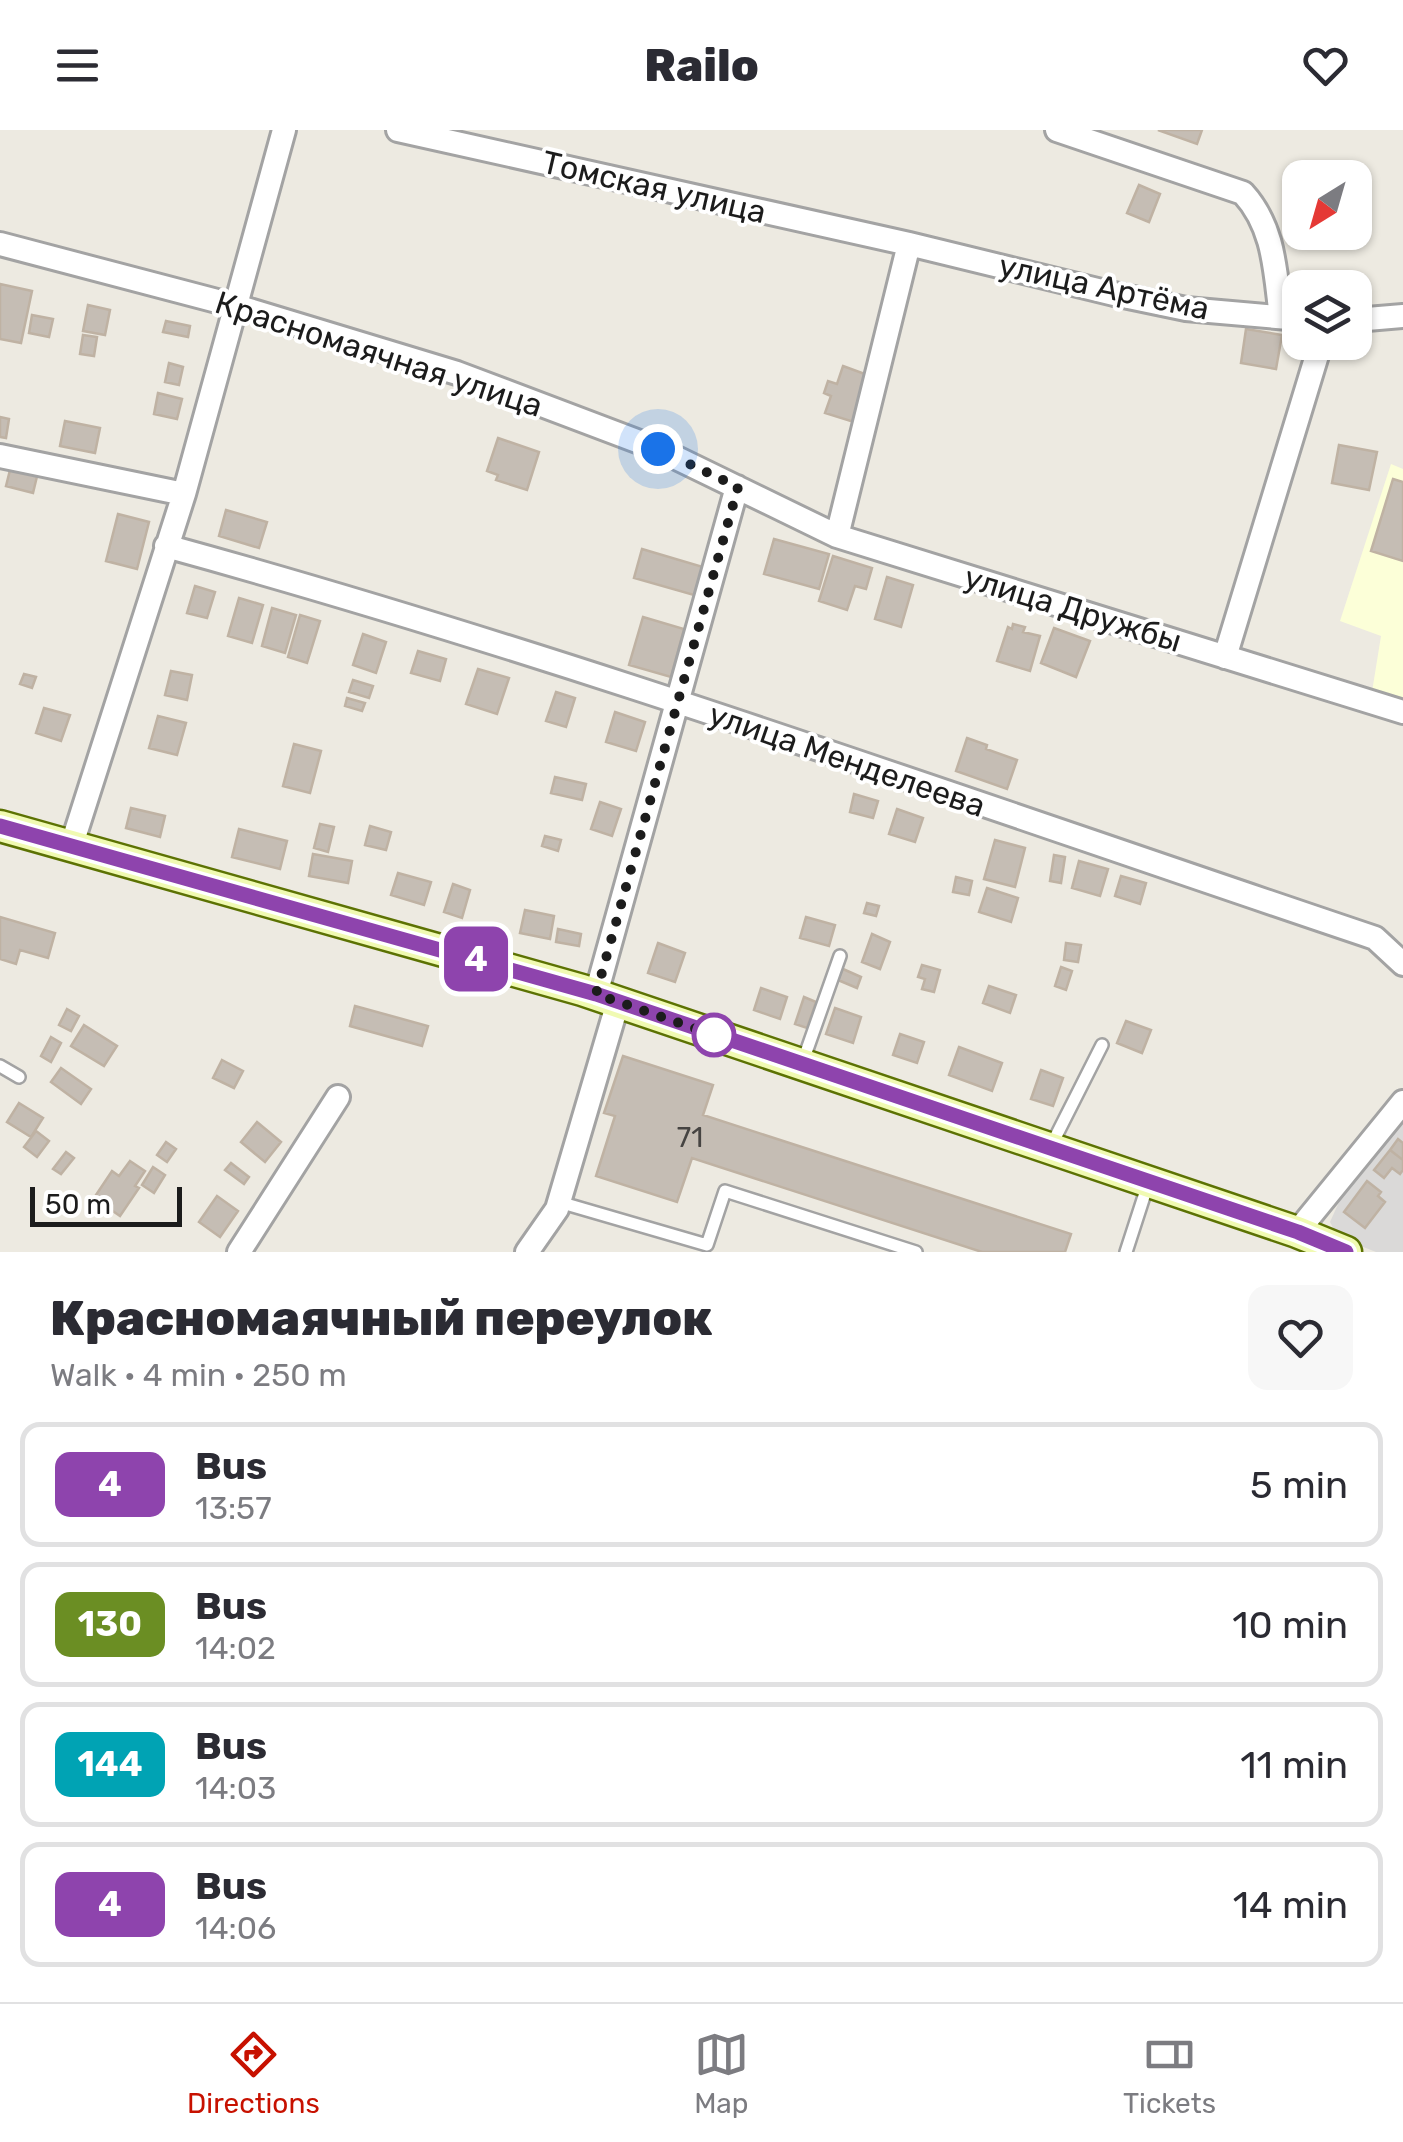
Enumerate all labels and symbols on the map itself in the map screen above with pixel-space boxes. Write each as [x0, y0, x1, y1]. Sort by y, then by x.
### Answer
street label: Томская улица [538, 143, 770, 231]
north arrow [1282, 160, 1372, 250]
street label: улица Артёма [995, 246, 1213, 328]
street label: Красномаячная улица [211, 283, 547, 425]
your location [633, 424, 683, 474]
street label: улица Дружбы [960, 558, 1186, 660]
street label: улица Менделеева [704, 695, 990, 825]
line badge: 4 [444, 926, 508, 992]
unlabelled marker [693, 1014, 735, 1056]
house number: 71 [677, 1121, 703, 1154]
scale bar [30, 1182, 182, 1226]

